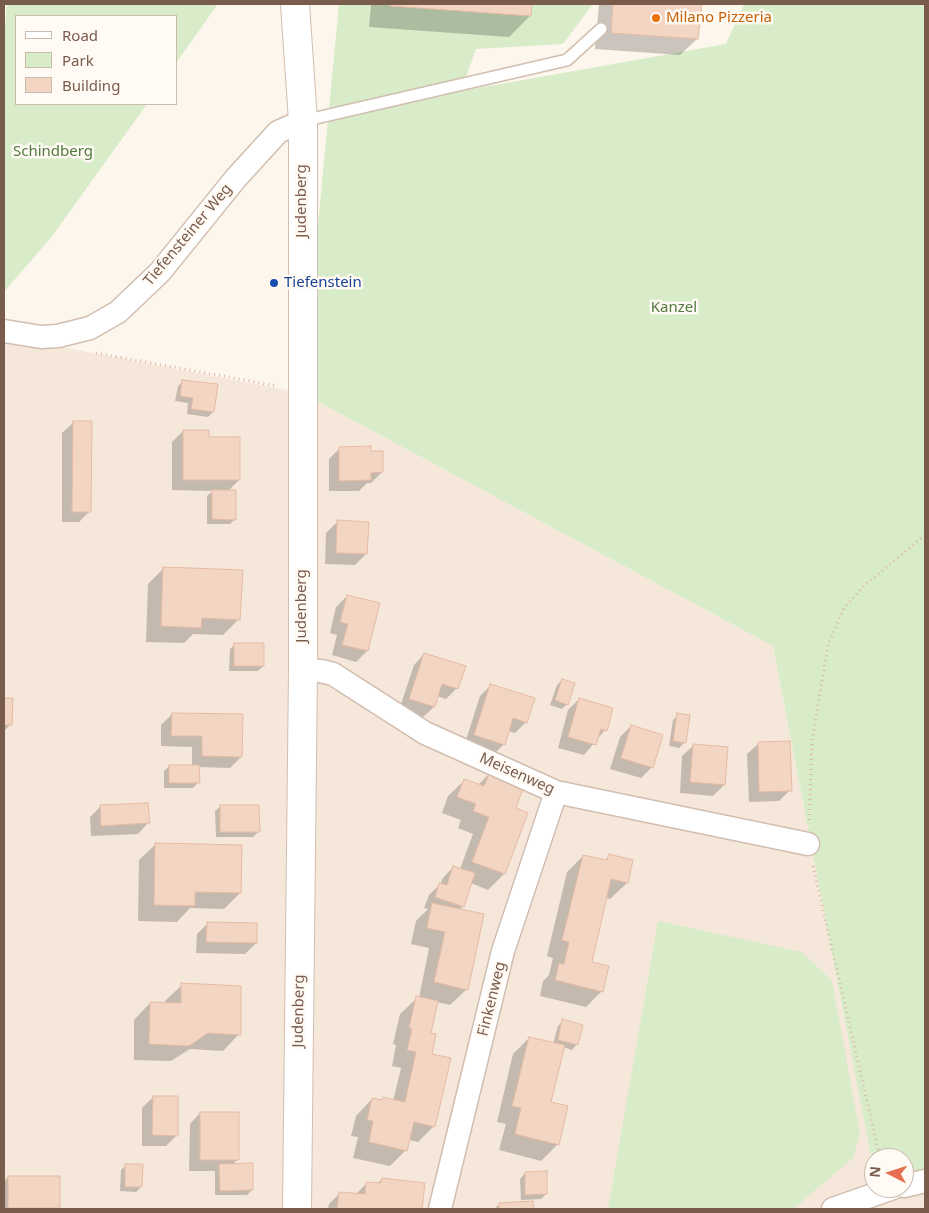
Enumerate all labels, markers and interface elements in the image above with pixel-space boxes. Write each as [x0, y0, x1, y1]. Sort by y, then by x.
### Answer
place label: Milano Pizzeria [666, 9, 772, 27]
marker: Milano Pizzeria [650, 12, 662, 24]
legend [15, 15, 178, 105]
text: Road [62, 25, 98, 45]
text: Park [62, 50, 94, 70]
text: Building [62, 75, 120, 95]
park label: Schindberg [13, 143, 93, 161]
street label: Judenberg [293, 164, 311, 238]
street label: Tiefensteiner Weg [140, 180, 236, 290]
place label: Tiefenstein [284, 274, 362, 292]
marker: Tiefenstein [268, 277, 280, 289]
park label: Kanzel [651, 299, 697, 317]
street label: Judenberg [293, 569, 311, 643]
street label: Meisenweg [477, 749, 557, 799]
street label: Finkenweg [474, 960, 510, 1038]
street label: Judenberg [289, 974, 309, 1048]
north arrow [864, 1148, 914, 1198]
text: N [865, 1165, 885, 1178]

